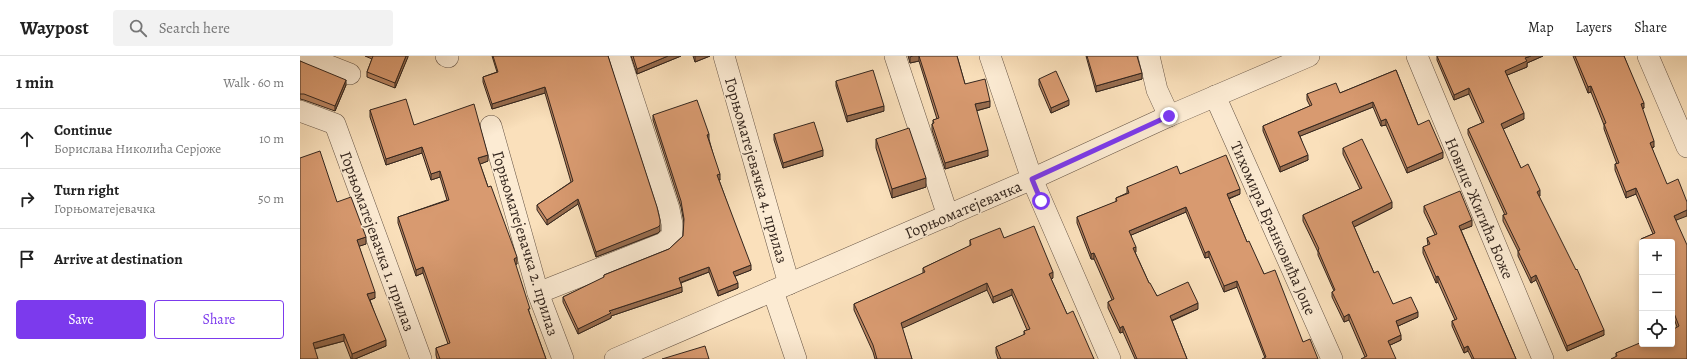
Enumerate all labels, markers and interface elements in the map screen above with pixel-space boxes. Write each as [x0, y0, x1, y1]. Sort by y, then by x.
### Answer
search box [113, 10, 393, 46]
text: Waypost [20, 15, 89, 41]
icon: search [127, 17, 149, 39]
text: Search here [159, 18, 230, 38]
text: Map [1528, 18, 1554, 37]
text: Layers [1576, 18, 1612, 37]
text: Share [1634, 18, 1667, 37]
text: 1 min [16, 71, 54, 94]
text: Walk · 60 m [223, 74, 284, 91]
street label: Горњоматејевачка 4. прилаз [719, 75, 793, 266]
route end [1160, 107, 1178, 125]
text: Continue [54, 120, 112, 140]
icon: ahead [16, 128, 38, 150]
text: 10 m [259, 130, 284, 147]
street label: Новице Жигића Боже [1439, 134, 1519, 282]
street label: Тихомира Бранковића Јоце [1225, 138, 1321, 319]
text: Борислава Николића Серјоже [54, 140, 221, 157]
street label: Горњоматејевачка 1. прилаз [334, 148, 420, 335]
street label: Горњоматејевачка 2. прилаз [486, 148, 564, 339]
street label: Горњоматејевачка [902, 175, 1026, 244]
text: Turn right [54, 180, 119, 200]
icon: right [16, 188, 38, 210]
text: 50 m [258, 190, 284, 207]
route start [1032, 192, 1050, 210]
text: Горњоматејевачка [54, 200, 155, 217]
map controls [1639, 239, 1675, 347]
button: + [1639, 239, 1675, 275]
icon: arrive [16, 248, 38, 270]
text: Arrive at destination [54, 249, 183, 269]
button: − [1639, 275, 1675, 311]
button: Save [16, 300, 146, 339]
button: Share [154, 300, 284, 339]
button: locate [1639, 311, 1675, 347]

